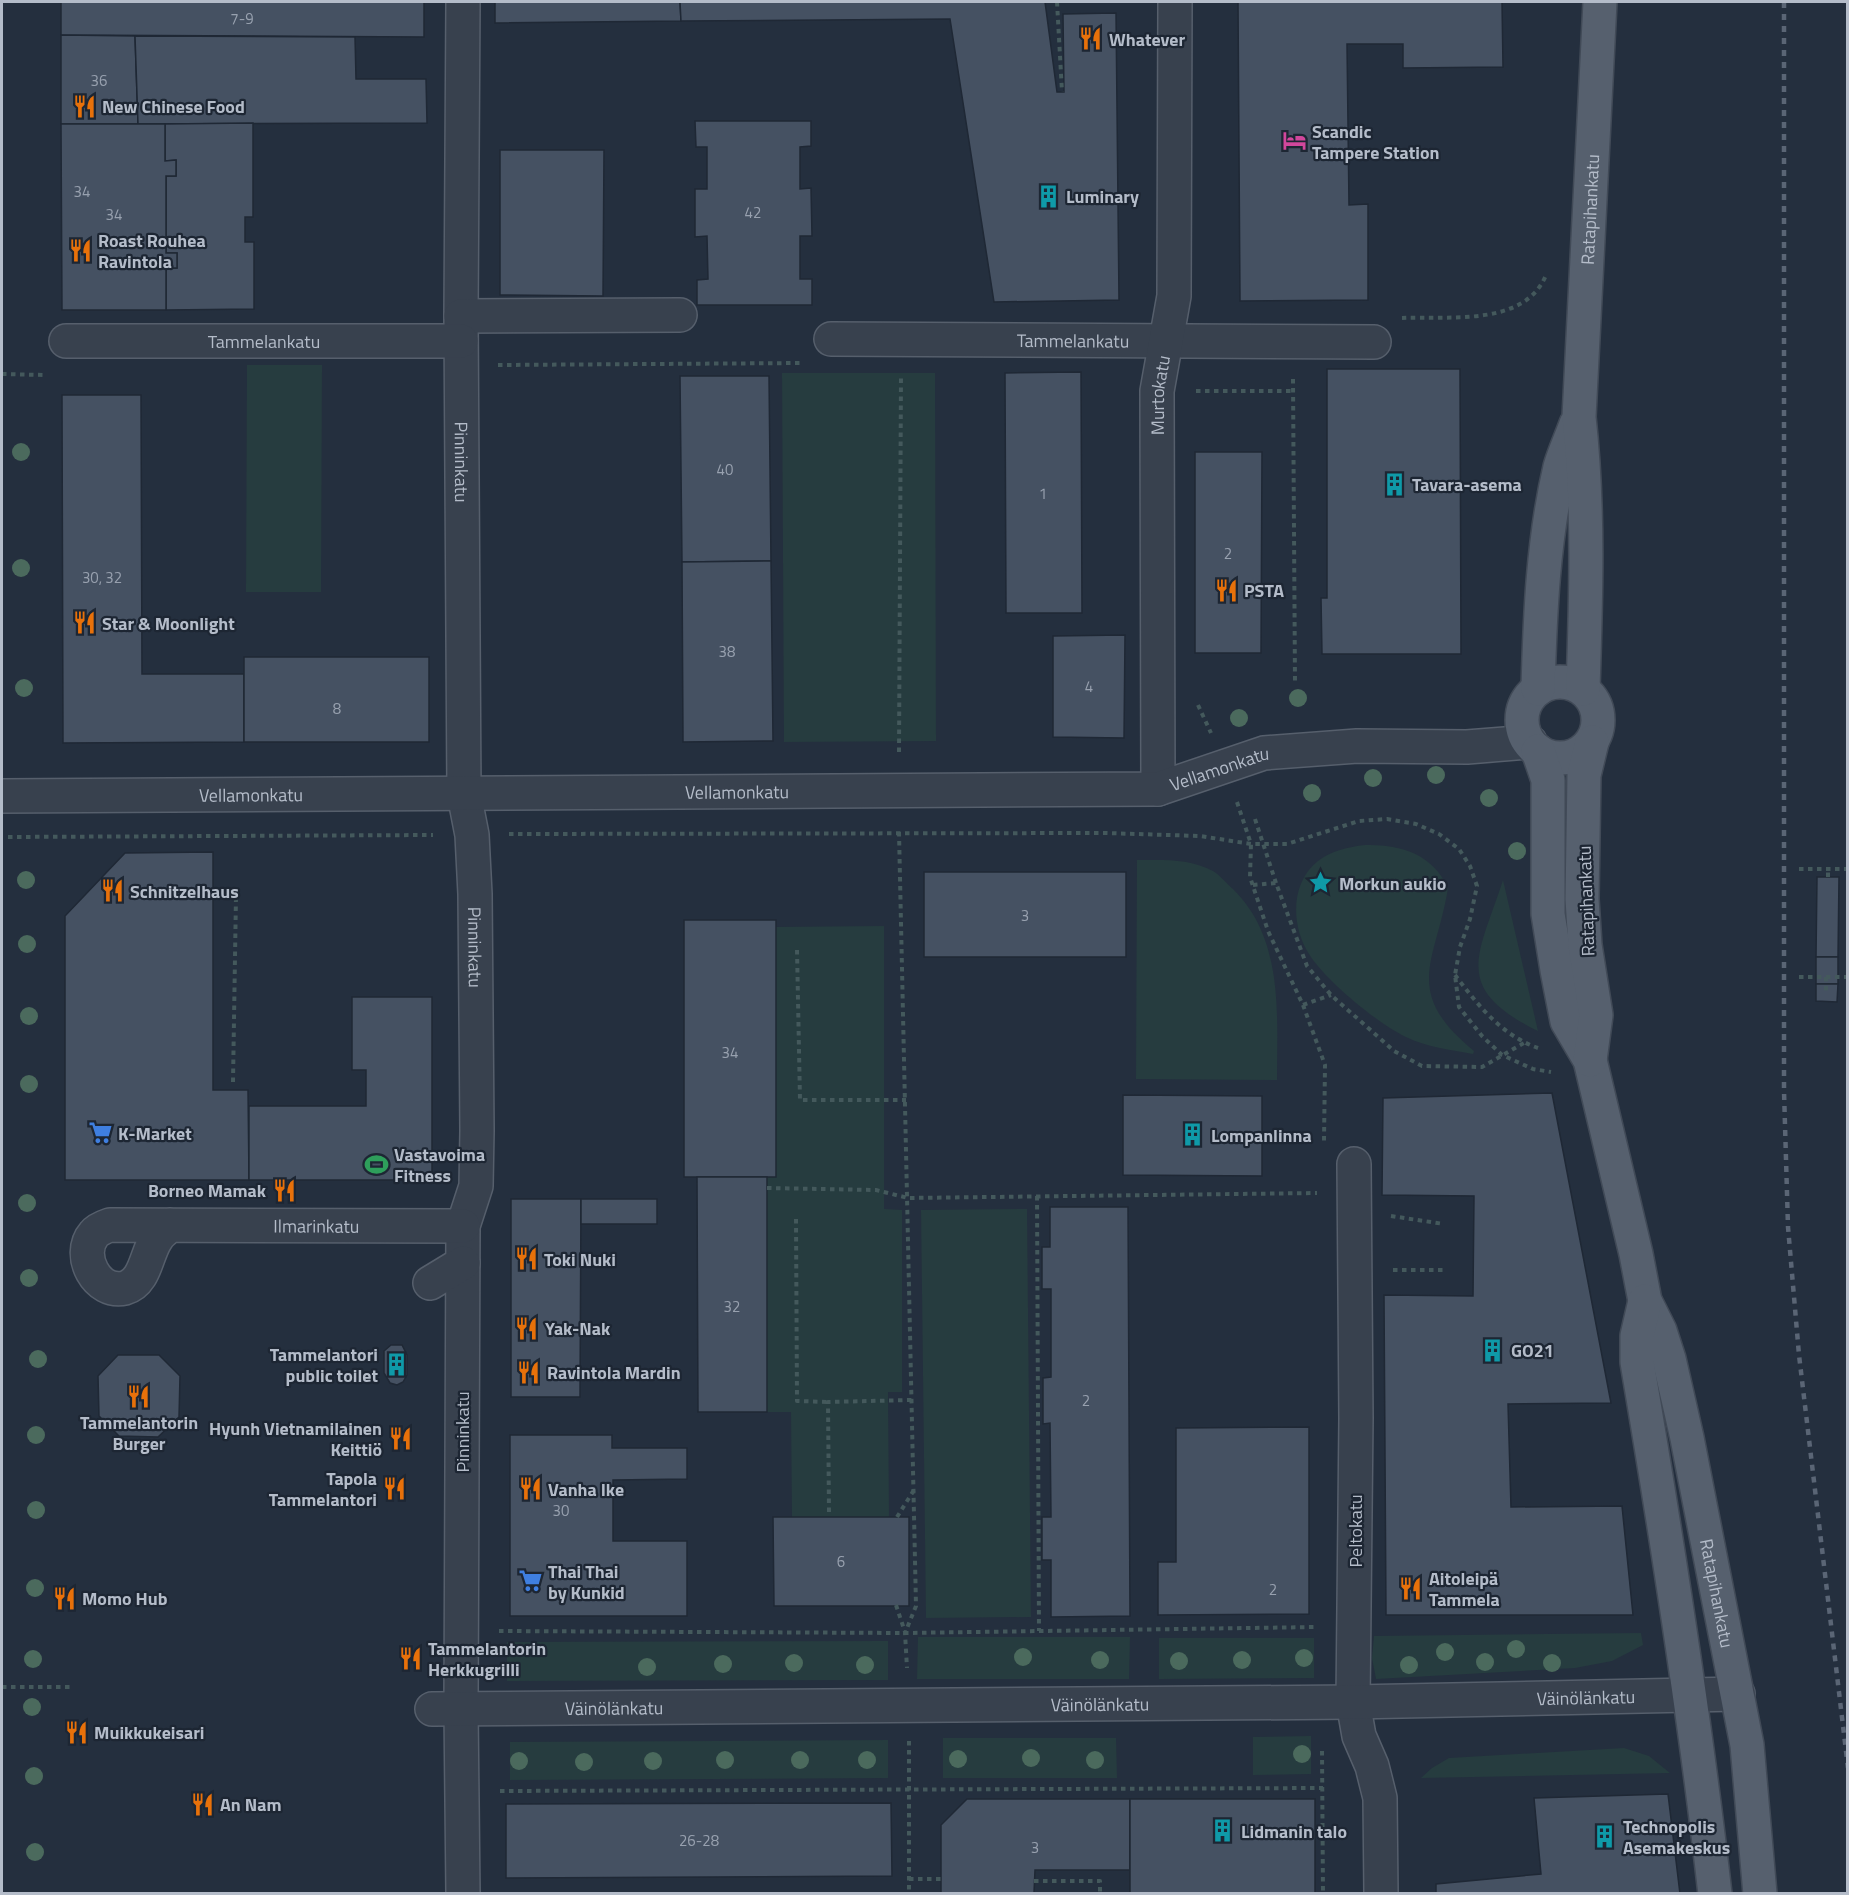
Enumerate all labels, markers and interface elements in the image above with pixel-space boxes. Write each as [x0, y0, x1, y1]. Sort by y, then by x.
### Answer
house number: 7-9 [230, 7, 254, 30]
restaurant icon: Whatever [1078, 26, 1104, 52]
place label: Whatever [1109, 26, 1186, 53]
house number: 36 [91, 69, 107, 92]
restaurant icon: New Chinese Food [71, 93, 97, 119]
place label: New Chinese Food [102, 93, 245, 120]
place label: Scandic Tampere Station [1312, 118, 1439, 166]
hotel icon: Scandic Tampere Station [1281, 128, 1307, 154]
street label: Ratapihankatu [1573, 154, 1606, 266]
house number: 34 [74, 180, 90, 203]
building icon: Luminary [1035, 183, 1061, 209]
place label: Luminary [1066, 183, 1139, 210]
house number: 42 [745, 201, 761, 224]
house number: 34 [106, 203, 122, 226]
place label: Roast Rouhea Ravintola [98, 227, 206, 275]
restaurant icon: Roast Rouhea Ravintola [67, 237, 93, 263]
street label: Tammelankatu [1017, 327, 1129, 354]
street label: Tammelankatu [208, 328, 320, 355]
street label: Murtokatu [1143, 353, 1177, 435]
street label: Pinninkatu [448, 421, 476, 503]
house number: 40 [717, 458, 733, 481]
building icon: Tavara-asema [1381, 471, 1407, 497]
place label: Tavara-asema [1412, 471, 1522, 498]
house number: 1 [1039, 482, 1047, 505]
house number: 2 [1224, 542, 1232, 565]
house number: 30, 32 [82, 566, 122, 589]
restaurant icon: PSTA [1213, 577, 1239, 603]
place label: PSTA [1244, 577, 1284, 604]
restaurant icon: Star & Moonlight [71, 610, 97, 636]
place label: Star & Moonlight [102, 610, 235, 637]
house number: 38 [719, 640, 735, 663]
house number: 4 [1085, 675, 1093, 698]
house number: 8 [333, 697, 341, 720]
street label: Vellamonkatu [1166, 739, 1270, 798]
street label: Vellamonkatu [685, 778, 789, 805]
street label: Vellamonkatu [199, 781, 303, 808]
street label: Ratapihankatu [1571, 845, 1601, 957]
place icon: Morkun aukio [1308, 870, 1334, 896]
place label: Morkun aukio [1339, 870, 1446, 897]
restaurant icon: Schnitzelhaus [99, 878, 125, 904]
place label: Schnitzelhaus [130, 878, 239, 905]
house number: 3 [1021, 904, 1029, 927]
street label: Pinninkatu [462, 906, 489, 988]
house number: 34 [722, 1041, 738, 1064]
supermarket icon: K-Market [87, 1120, 113, 1146]
place label: K-Market [118, 1120, 192, 1147]
building icon: Lompanlinna [1180, 1122, 1206, 1148]
place label: Lompanlinna [1211, 1122, 1312, 1149]
place label: Vastavoima Fitness [394, 1141, 485, 1189]
sports icon: Vastavoima Fitness [363, 1151, 389, 1177]
place label: Borneo Mamak [148, 1177, 267, 1204]
restaurant icon: Borneo Mamak [271, 1177, 297, 1203]
street label: Ilmarinkatu [273, 1212, 359, 1239]
restaurant icon: Toki Nuki [513, 1246, 539, 1272]
place label: Toki Nuki [544, 1246, 616, 1273]
house number: 32 [724, 1295, 740, 1318]
restaurant icon: Yak-Nak [514, 1315, 540, 1341]
place label: Yak-Nak [545, 1315, 611, 1342]
building icon: GO21 [1480, 1337, 1506, 1363]
place label: GO21 [1511, 1337, 1554, 1364]
place label: Tammelantori public toilet [270, 1341, 378, 1389]
building icon: Tammelantori public toilet [383, 1351, 409, 1377]
restaurant icon: Ravintola Mardin [516, 1359, 542, 1385]
place label: Ravintola Mardin [547, 1359, 681, 1386]
restaurant icon: Tammelantorin Burger [126, 1383, 152, 1409]
house number: 2 [1082, 1389, 1090, 1412]
street label: Pinninkatu [449, 1391, 476, 1473]
place label: Tammelantorin Burger [80, 1409, 198, 1457]
place label: Hyunh Vietnamilainen Keittiö [209, 1415, 382, 1463]
restaurant icon: Hyunh Vietnamilainen Keittiö [387, 1425, 413, 1451]
place label: Tapola Tammelantori [269, 1465, 377, 1513]
restaurant icon: Tapola Tammelantori [382, 1475, 408, 1501]
restaurant icon: Vanha Ike [517, 1476, 543, 1502]
place label: Vanha Ike [548, 1476, 624, 1503]
street label: Peltokatu [1342, 1494, 1369, 1568]
house number: 30 [553, 1499, 569, 1522]
street label: Ratapihankatu [1693, 1536, 1741, 1650]
house number: 6 [837, 1550, 845, 1573]
place label: Thai Thai by Kunkid [548, 1558, 625, 1606]
place label: Aitoleipä Tammela [1429, 1565, 1500, 1613]
supermarket icon: Thai Thai by Kunkid [517, 1568, 543, 1594]
restaurant icon: Aitoleipä Tammela [1398, 1575, 1424, 1601]
house number: 2 [1269, 1578, 1277, 1601]
restaurant icon: Momo Hub [51, 1585, 77, 1611]
place label: Momo Hub [82, 1585, 168, 1612]
place label: Tammelantorin Herkkugrilli [428, 1635, 546, 1683]
restaurant icon: Tammelantorin Herkkugrilli [397, 1645, 423, 1671]
street label: Väinölänkatu [1536, 1683, 1635, 1712]
street label: Väinölänkatu [1051, 1690, 1149, 1718]
street label: Väinölänkatu [565, 1694, 663, 1721]
restaurant icon: Muikkukeisari [63, 1719, 89, 1745]
place label: Muikkukeisari [94, 1719, 205, 1746]
restaurant icon: An Nam [189, 1791, 215, 1817]
place label: An Nam [220, 1791, 282, 1818]
place label: Technopolis Asemakeskus [1623, 1813, 1730, 1861]
building icon: Lidmanin talo [1210, 1818, 1236, 1844]
place label: Lidmanin talo [1241, 1818, 1347, 1845]
building icon: Technopolis Asemakeskus [1592, 1823, 1618, 1849]
house number: 26-28 [679, 1829, 719, 1852]
house number: 3 [1031, 1836, 1039, 1859]

